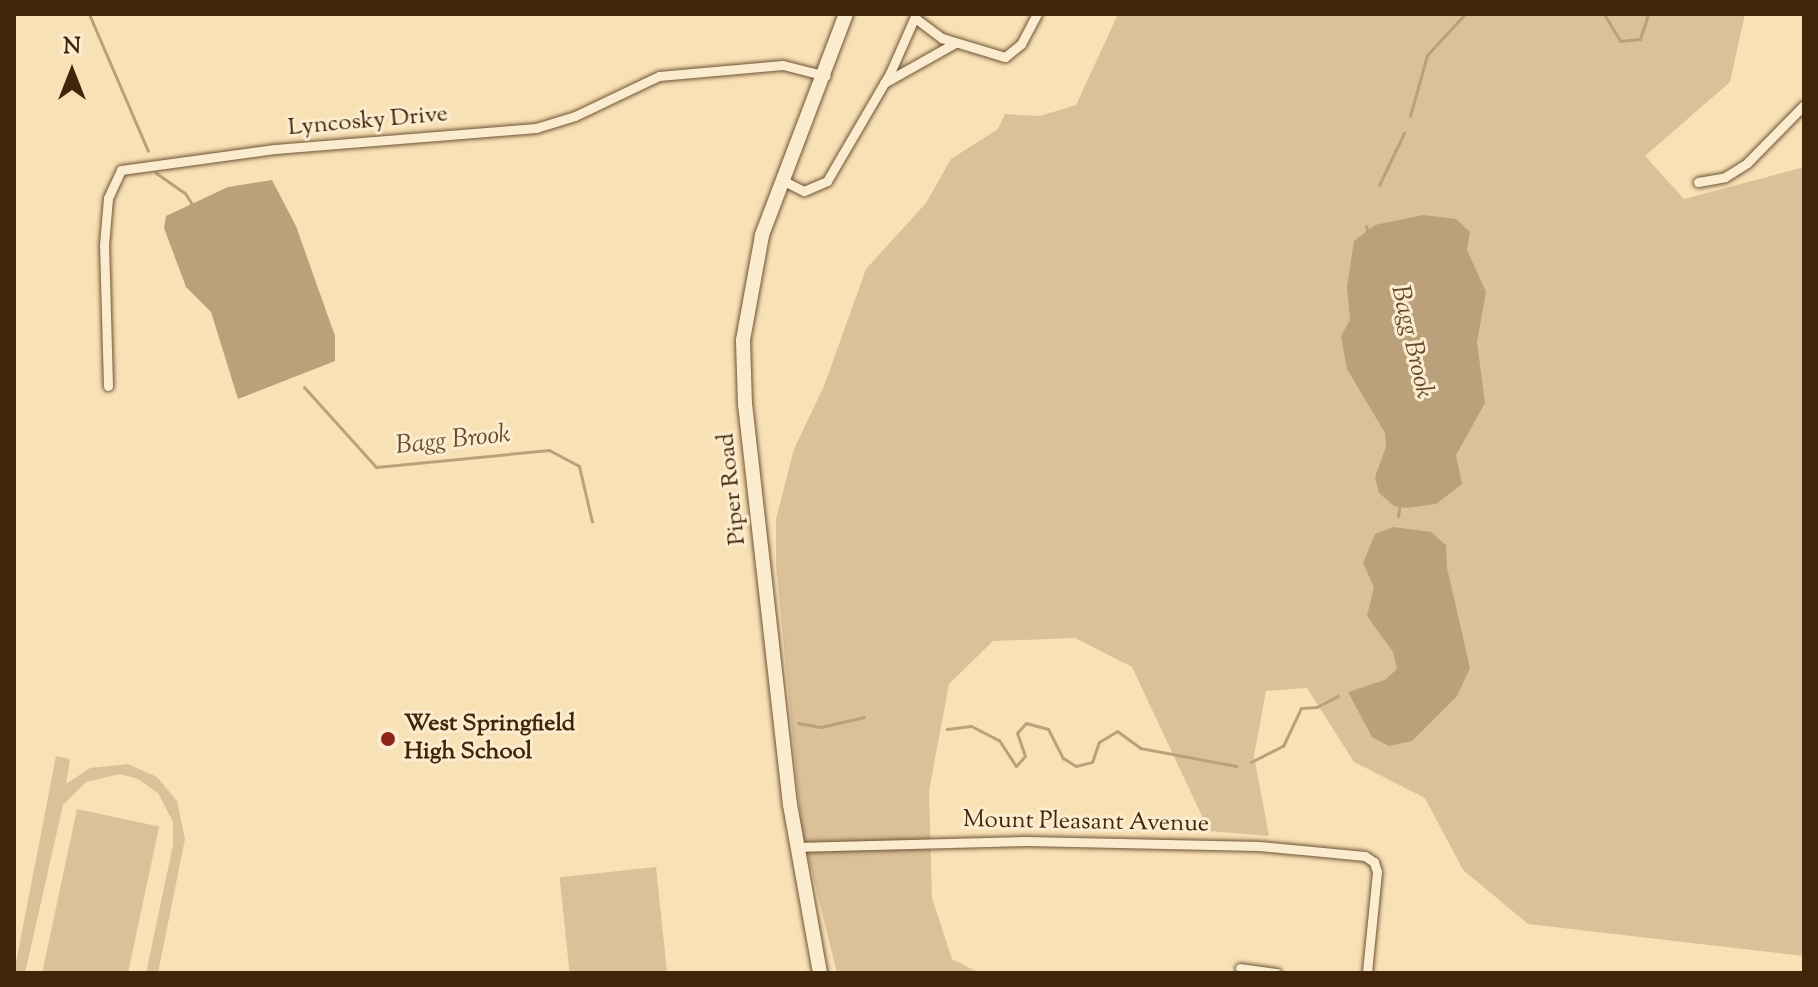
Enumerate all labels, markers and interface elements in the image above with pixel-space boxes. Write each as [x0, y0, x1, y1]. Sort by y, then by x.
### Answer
north arrow [32, 32, 112, 112]
text: N [63, 32, 81, 64]
street label: Lyncosky Drive [287, 101, 449, 143]
water label: Bagg Brook [1383, 282, 1439, 402]
water label: Bagg Brook [394, 419, 512, 463]
street label: Piper Road [713, 432, 753, 546]
place label: West Springfield High School [404, 711, 575, 767]
marker: West Springfield High School [379, 730, 397, 748]
street label: Mount Pleasant Avenue [963, 806, 1209, 840]

